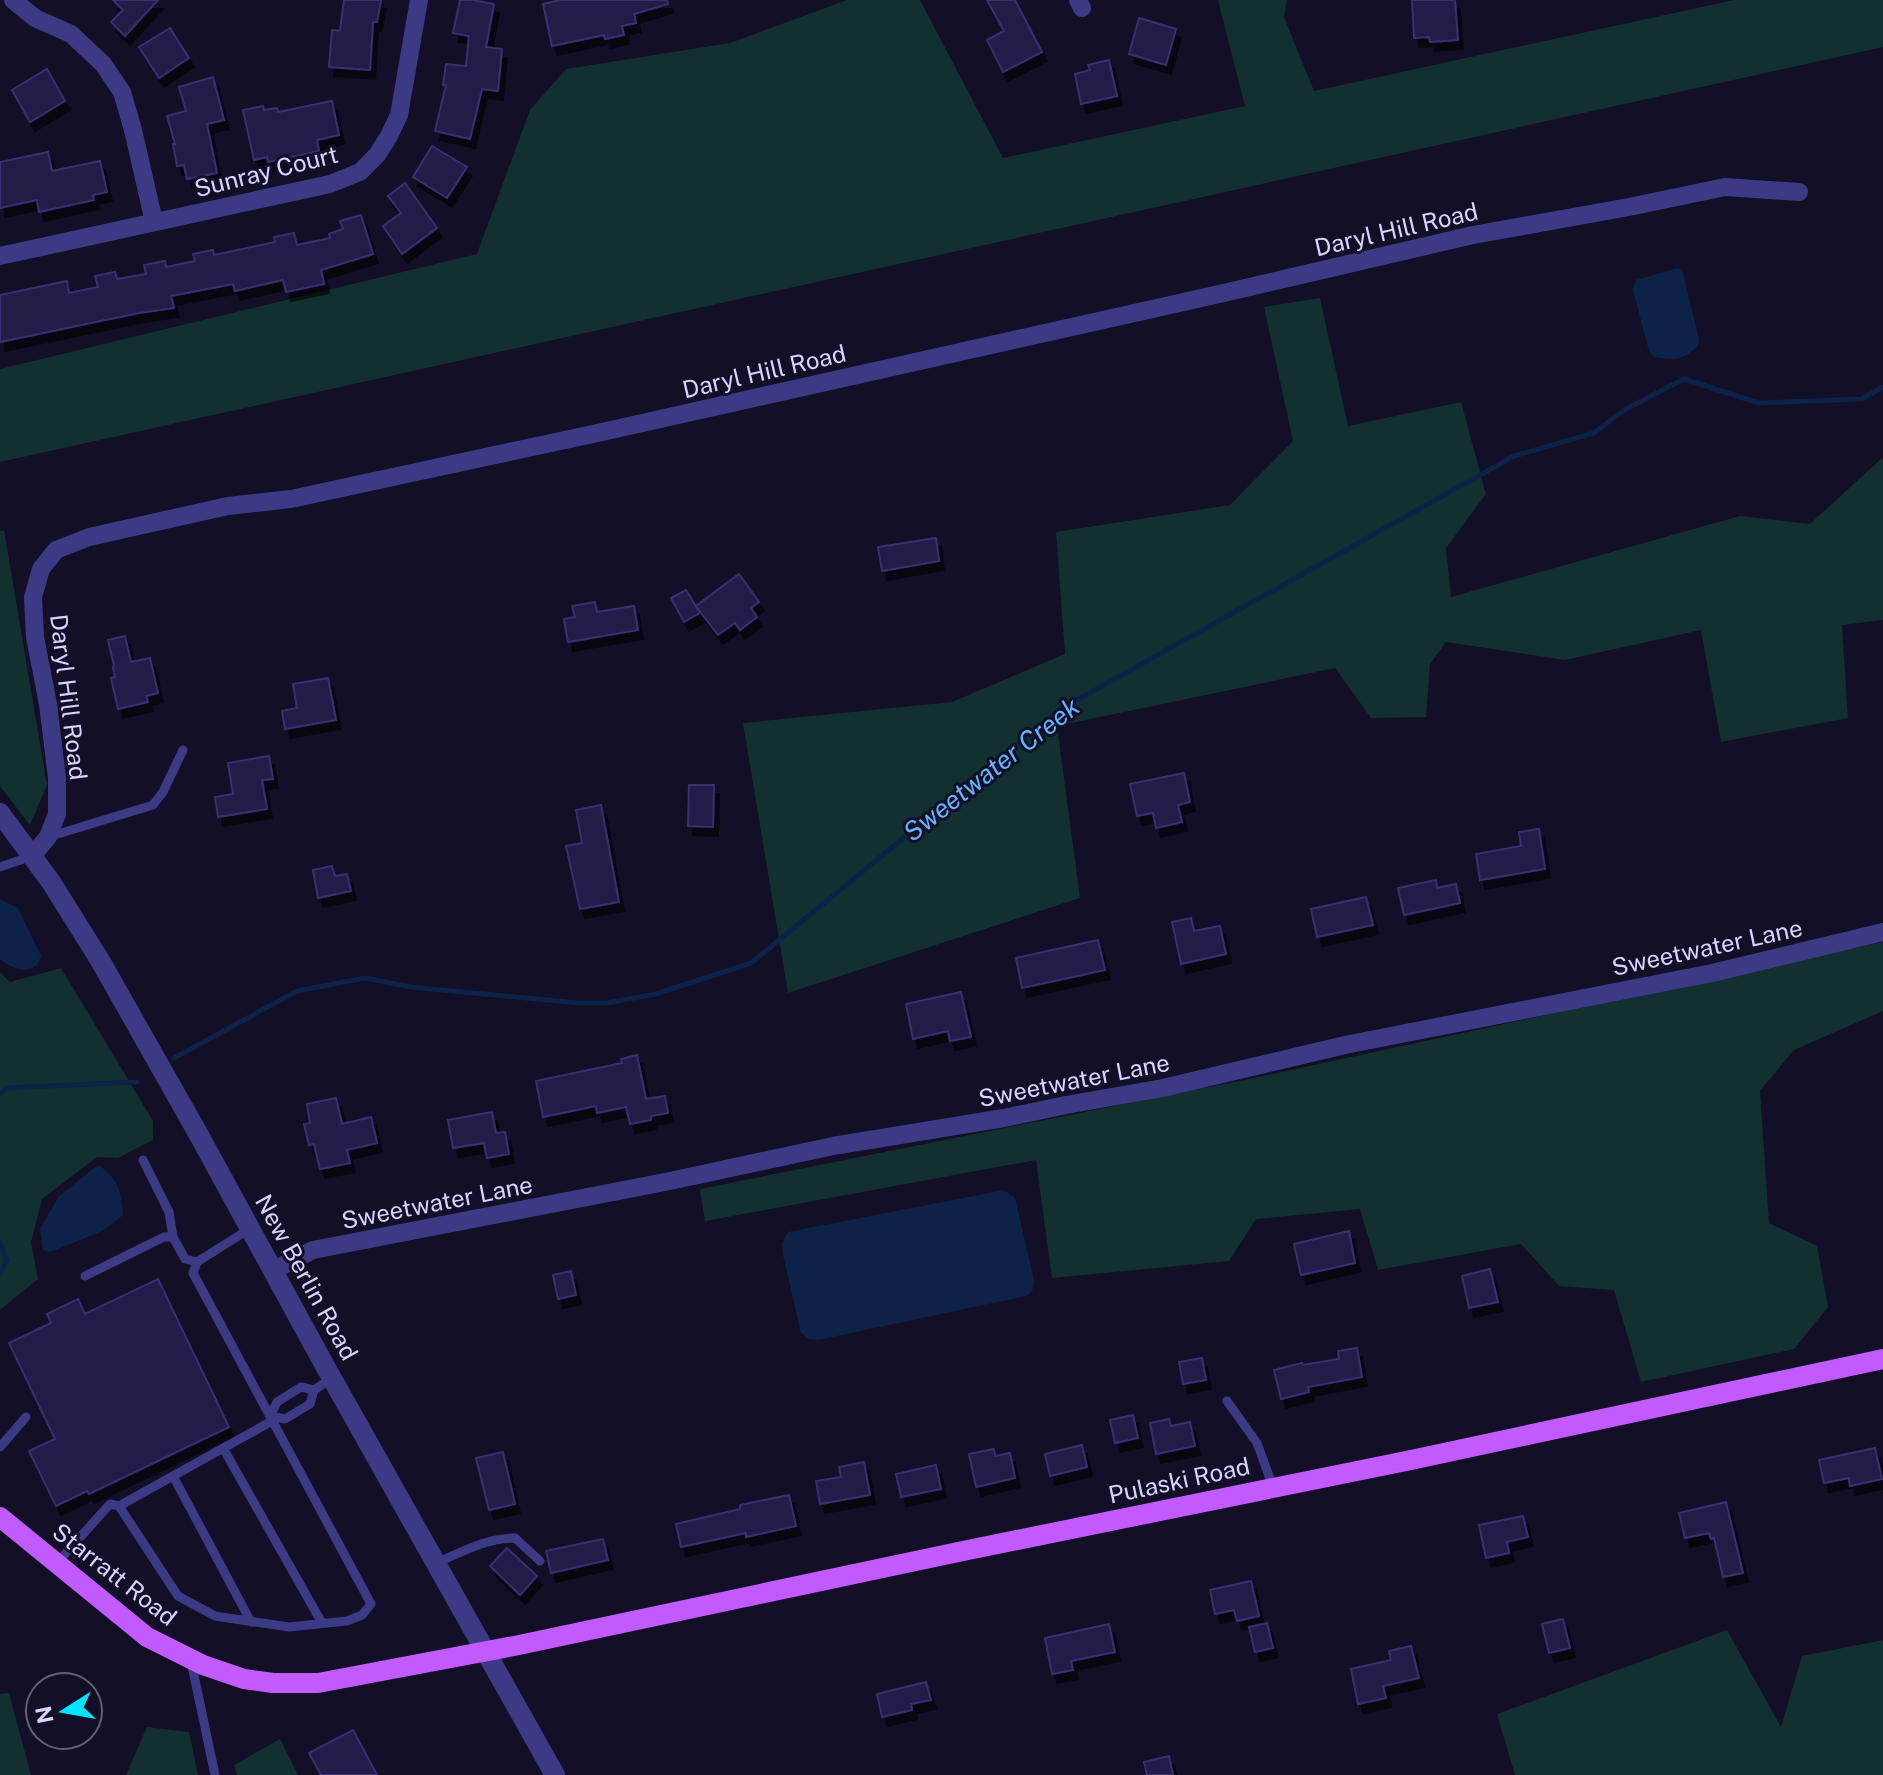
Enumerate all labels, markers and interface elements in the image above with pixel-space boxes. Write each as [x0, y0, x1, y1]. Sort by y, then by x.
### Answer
street label: Sunray Court [191, 140, 341, 202]
street label: Daryl Hill Road [1312, 197, 1480, 261]
street label: Daryl Hill Road [680, 339, 848, 403]
street label: Daryl Hill Road [45, 612, 93, 782]
water label: Sweetwater Creek [897, 691, 1085, 847]
street label: Sweetwater Lane [1609, 913, 1805, 981]
street label: Sweetwater Lane [976, 1048, 1172, 1112]
street label: Sweetwater Lane [339, 1170, 535, 1234]
street label: New Berlin Road [250, 1189, 364, 1365]
street label: Pulaski Road [1106, 1451, 1252, 1509]
street label: Starratt Road [48, 1517, 182, 1631]
north arrow [24, 1671, 104, 1751]
text: N [30, 1704, 59, 1726]

